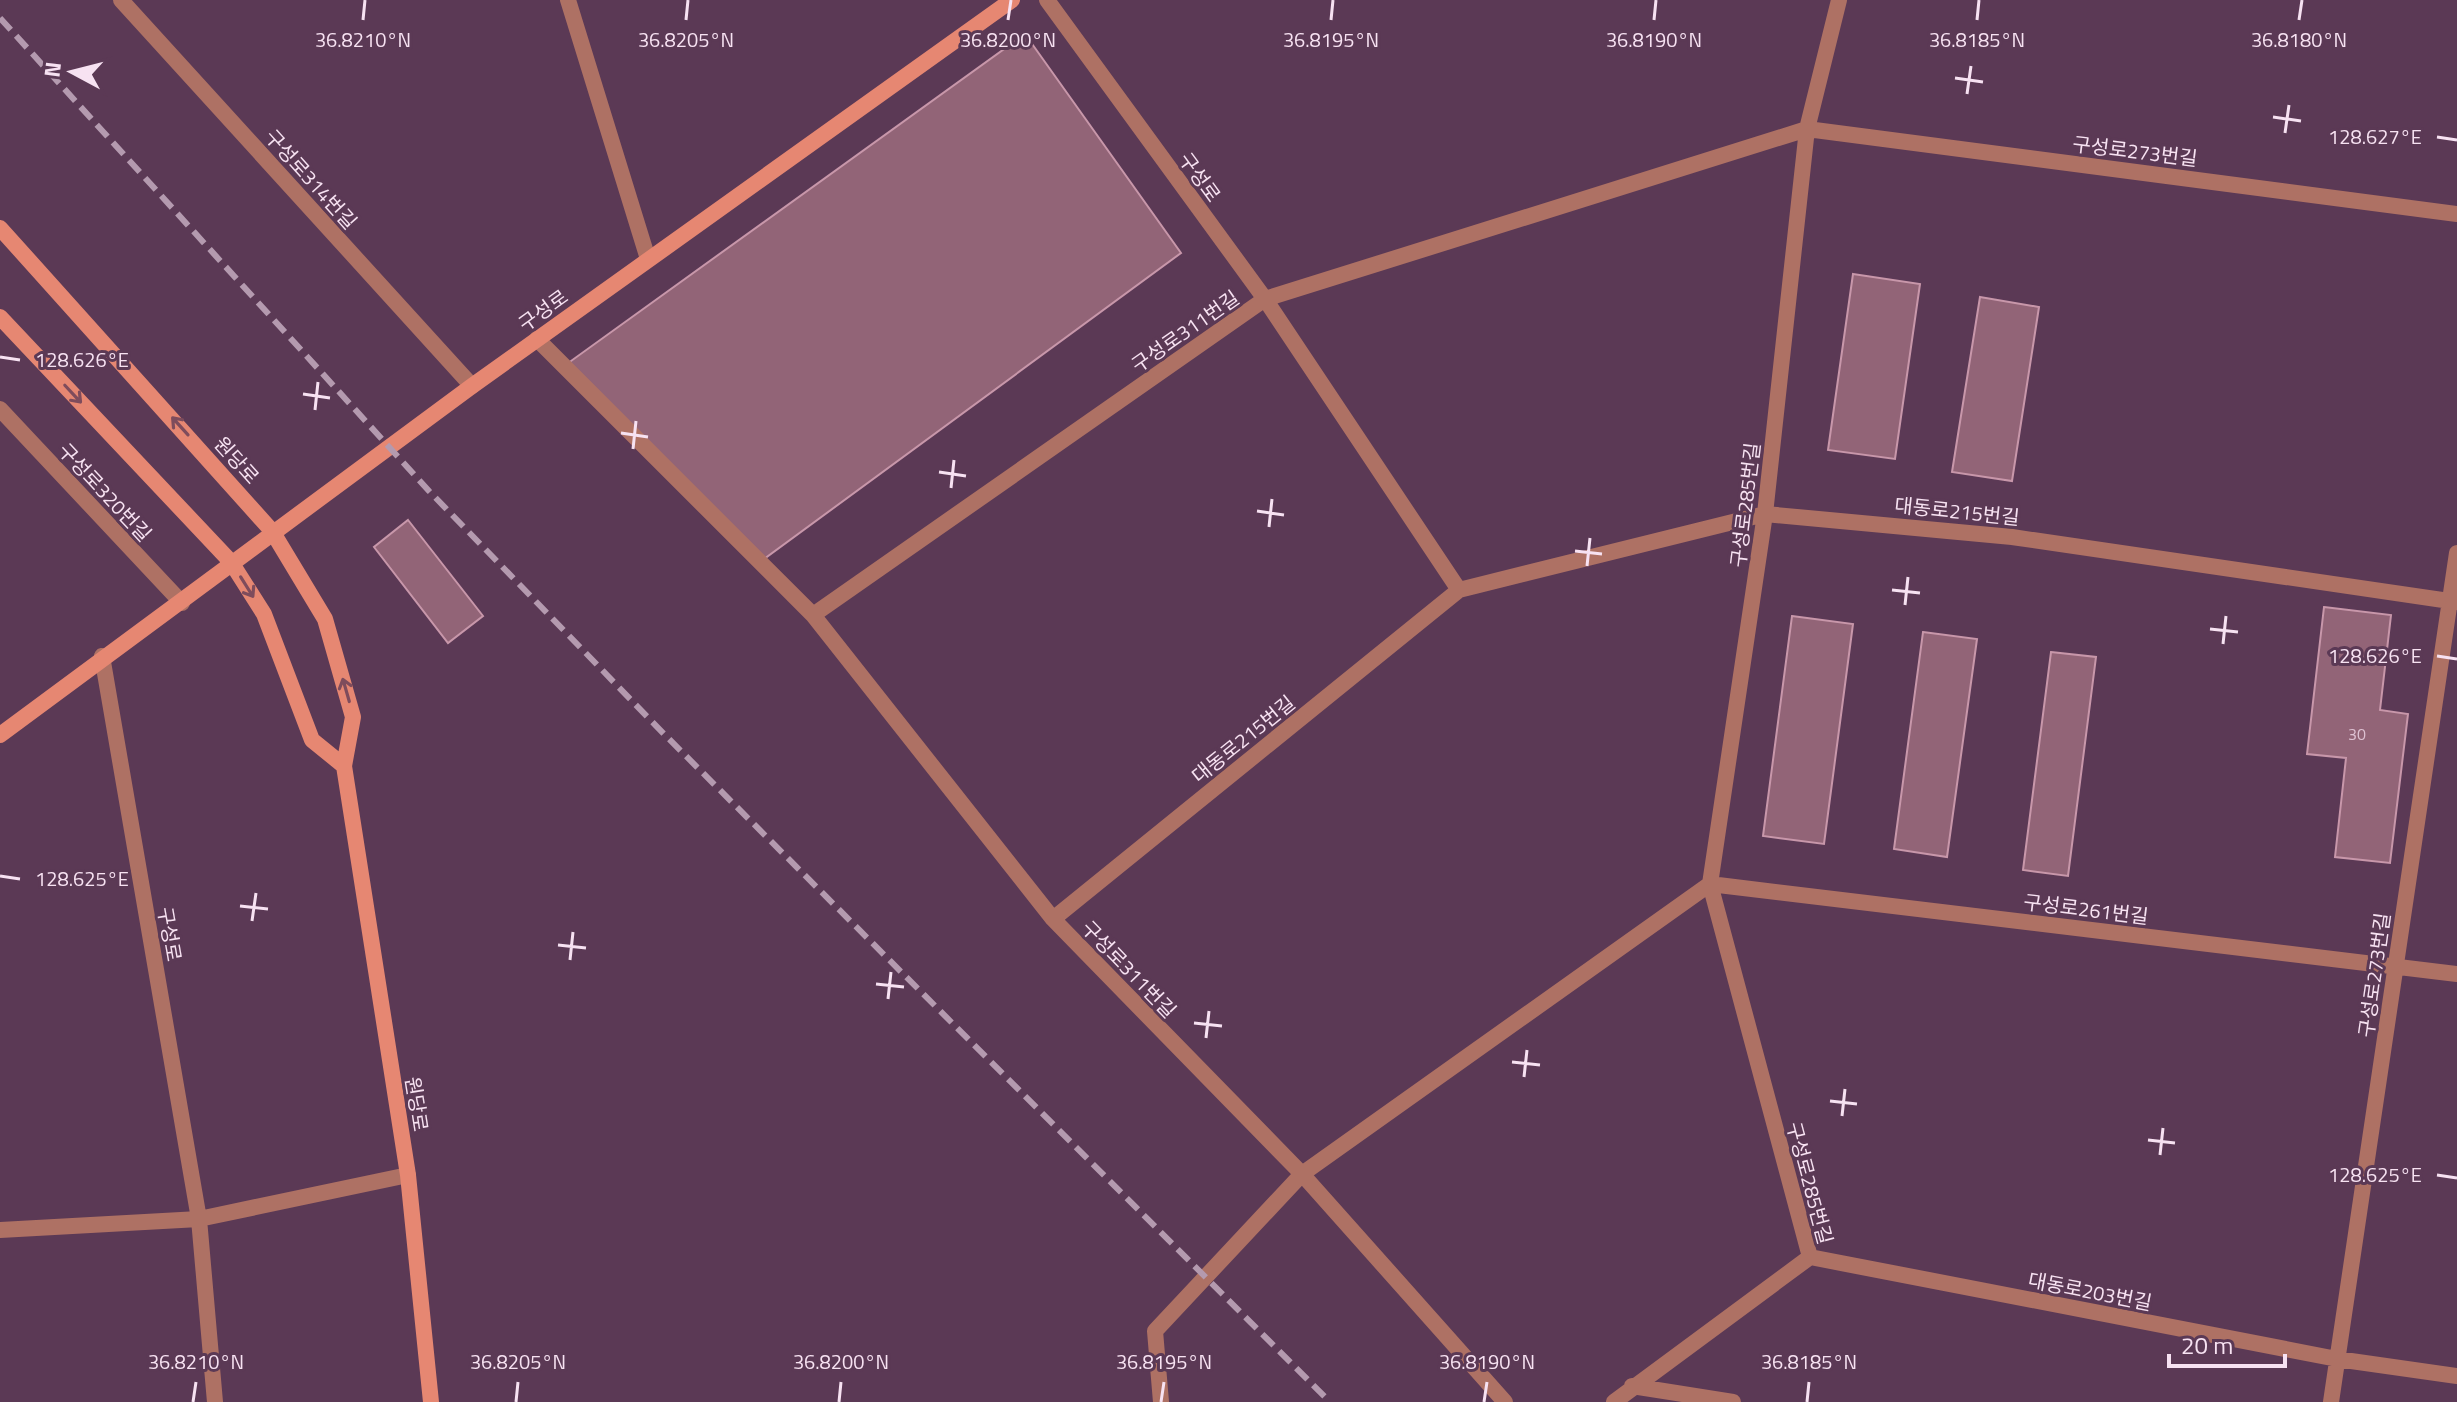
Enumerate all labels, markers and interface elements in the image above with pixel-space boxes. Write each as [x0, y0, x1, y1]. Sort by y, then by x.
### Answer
text: 36.8210°N [315, 24, 411, 55]
text: 36.8205°N [638, 24, 734, 55]
text: 36.8200°N [960, 24, 1056, 55]
text: 36.8195°N [1283, 24, 1379, 55]
text: 36.8190°N [1606, 24, 1702, 55]
text: 36.8185°N [1929, 24, 2025, 55]
text: 36.8180°N [2251, 24, 2347, 55]
north arrow [32, 32, 112, 112]
text: N [34, 60, 70, 79]
text: 128.627°E [2328, 121, 2422, 152]
street label: 구성로314번길 [257, 122, 365, 236]
street label: 구성로273번길 [2071, 128, 2199, 174]
street label: 구성로 [1171, 146, 1229, 208]
street label: 구성로 [512, 281, 574, 339]
street label: 구성로311번길 [1125, 282, 1245, 380]
text: 128.626°E [35, 344, 129, 375]
one-way arrow [63, 384, 82, 404]
one-way arrow [171, 417, 189, 437]
street label: 원당로 [207, 429, 267, 491]
street label: 구성로320번길 [51, 435, 159, 549]
street label: 구성로285번길 [1722, 441, 1768, 569]
street label: 대동로215번길 [1893, 489, 2021, 533]
one-way arrow [238, 575, 255, 597]
text: 128.626°E [2328, 640, 2422, 671]
one-way arrow [338, 677, 353, 703]
street label: 대동로215번길 [1184, 687, 1302, 791]
house number: 30 [2348, 722, 2366, 746]
text: 128.625°E [35, 863, 129, 894]
street label: 구성로261번길 [2022, 886, 2150, 932]
street label: 구성로 [150, 904, 190, 964]
street label: 구성로273번길 [2350, 911, 2398, 1039]
street label: 구성로311번길 [1074, 913, 1184, 1025]
street label: 원당로 [397, 1074, 437, 1134]
street label: 구성로285번길 [1779, 1118, 1841, 1248]
text: 128.625°E [2328, 1159, 2422, 1190]
street label: 대동로203번길 [2025, 1264, 2155, 1318]
scale bar [2169, 1318, 2285, 1368]
text: 20 m [2181, 1327, 2233, 1363]
text: 36.8210°N [148, 1346, 244, 1377]
text: 36.8205°N [470, 1346, 566, 1377]
text: 36.8200°N [793, 1346, 889, 1377]
text: 36.8195°N [1116, 1346, 1212, 1377]
text: 36.8190°N [1439, 1346, 1535, 1377]
text: 36.8185°N [1761, 1346, 1857, 1377]

